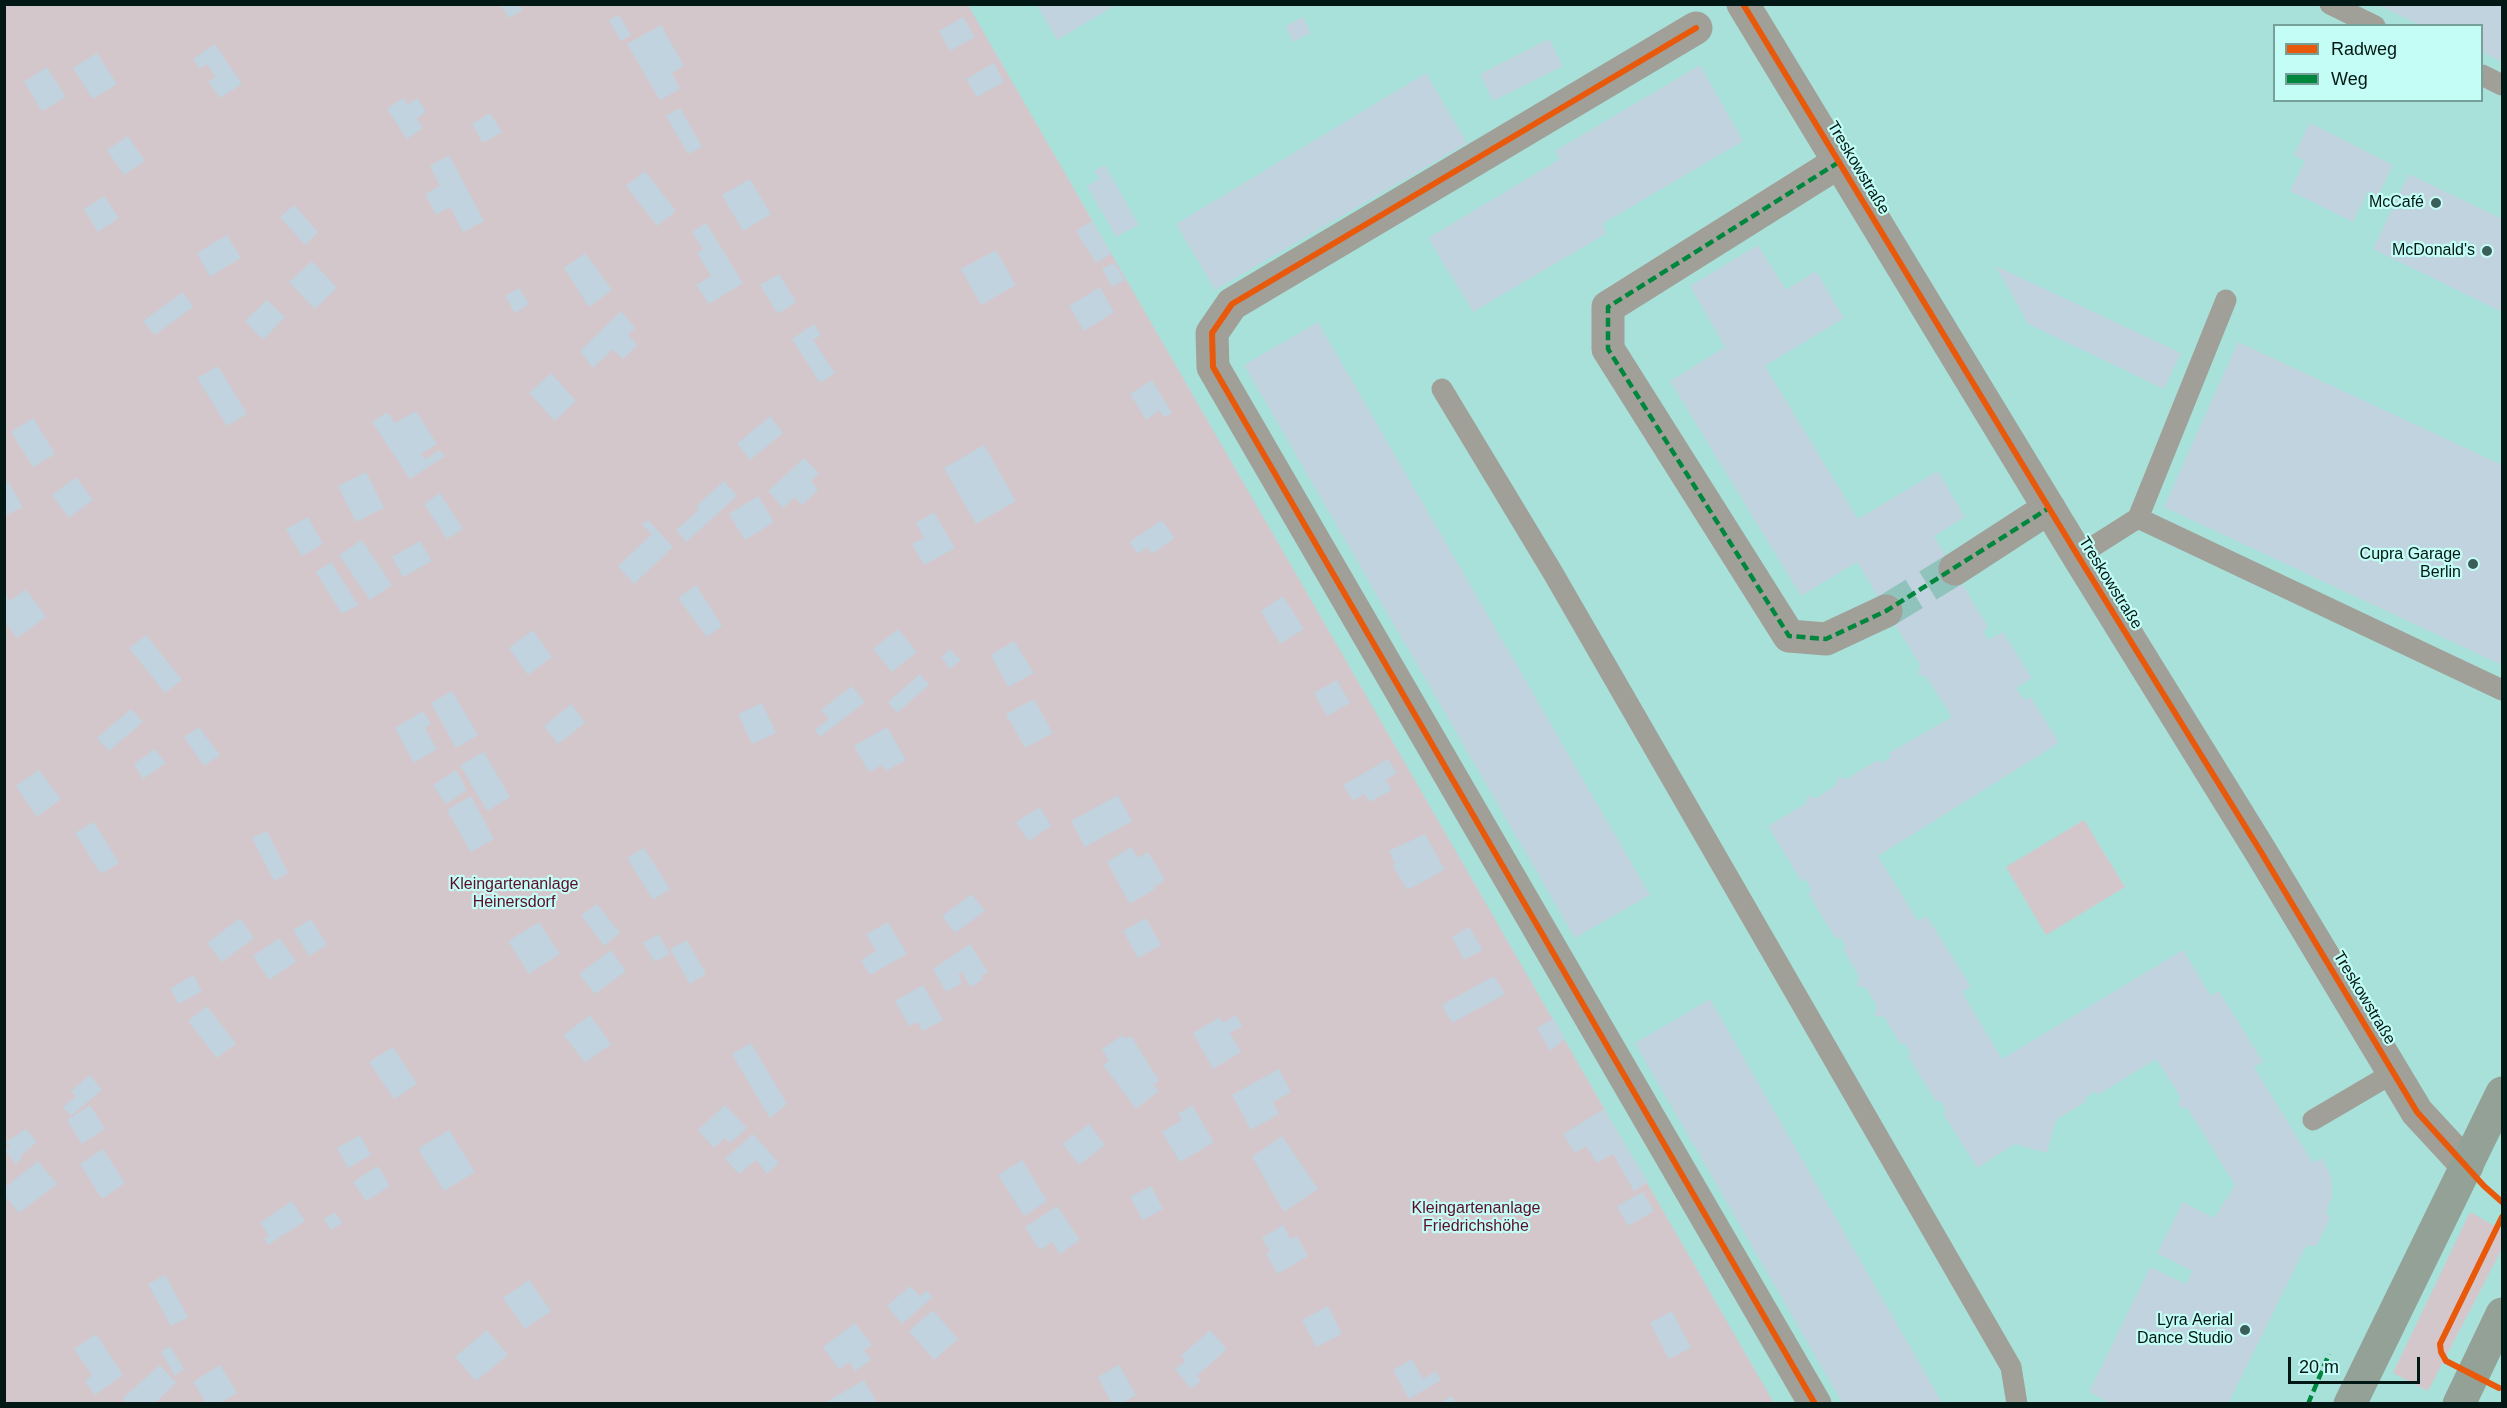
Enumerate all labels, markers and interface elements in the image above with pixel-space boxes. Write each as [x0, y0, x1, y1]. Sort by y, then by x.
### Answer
legend [2273, 24, 2483, 102]
text: Radweg [2331, 39, 2397, 59]
text: Weg [2331, 69, 2368, 89]
street label: Treskowstraße [1823, 118, 1893, 218]
place label: McCafé [2369, 193, 2424, 213]
marker: McCafé [2429, 196, 2443, 210]
place label: McDonald's [2392, 241, 2475, 261]
marker: McDonald's [2480, 244, 2494, 258]
street label: Treskowstraße [2074, 533, 2146, 633]
place label: Cupra Garage Berlin [2360, 545, 2461, 583]
marker: Cupra Garage Berlin [2466, 557, 2480, 571]
park label: Kleingartenanlage Heinersdorf [450, 875, 578, 913]
street label: Treskowstraße [2329, 948, 2399, 1048]
park label: Kleingartenanlage Friedrichshöhe [1412, 1199, 1540, 1237]
place label: Lyra Aerial Dance Studio [2137, 1311, 2233, 1349]
marker: Lyra Aerial Dance Studio [2238, 1323, 2252, 1337]
scale bar [2291, 1345, 2423, 1383]
text: 20 m [2299, 1357, 2339, 1377]

